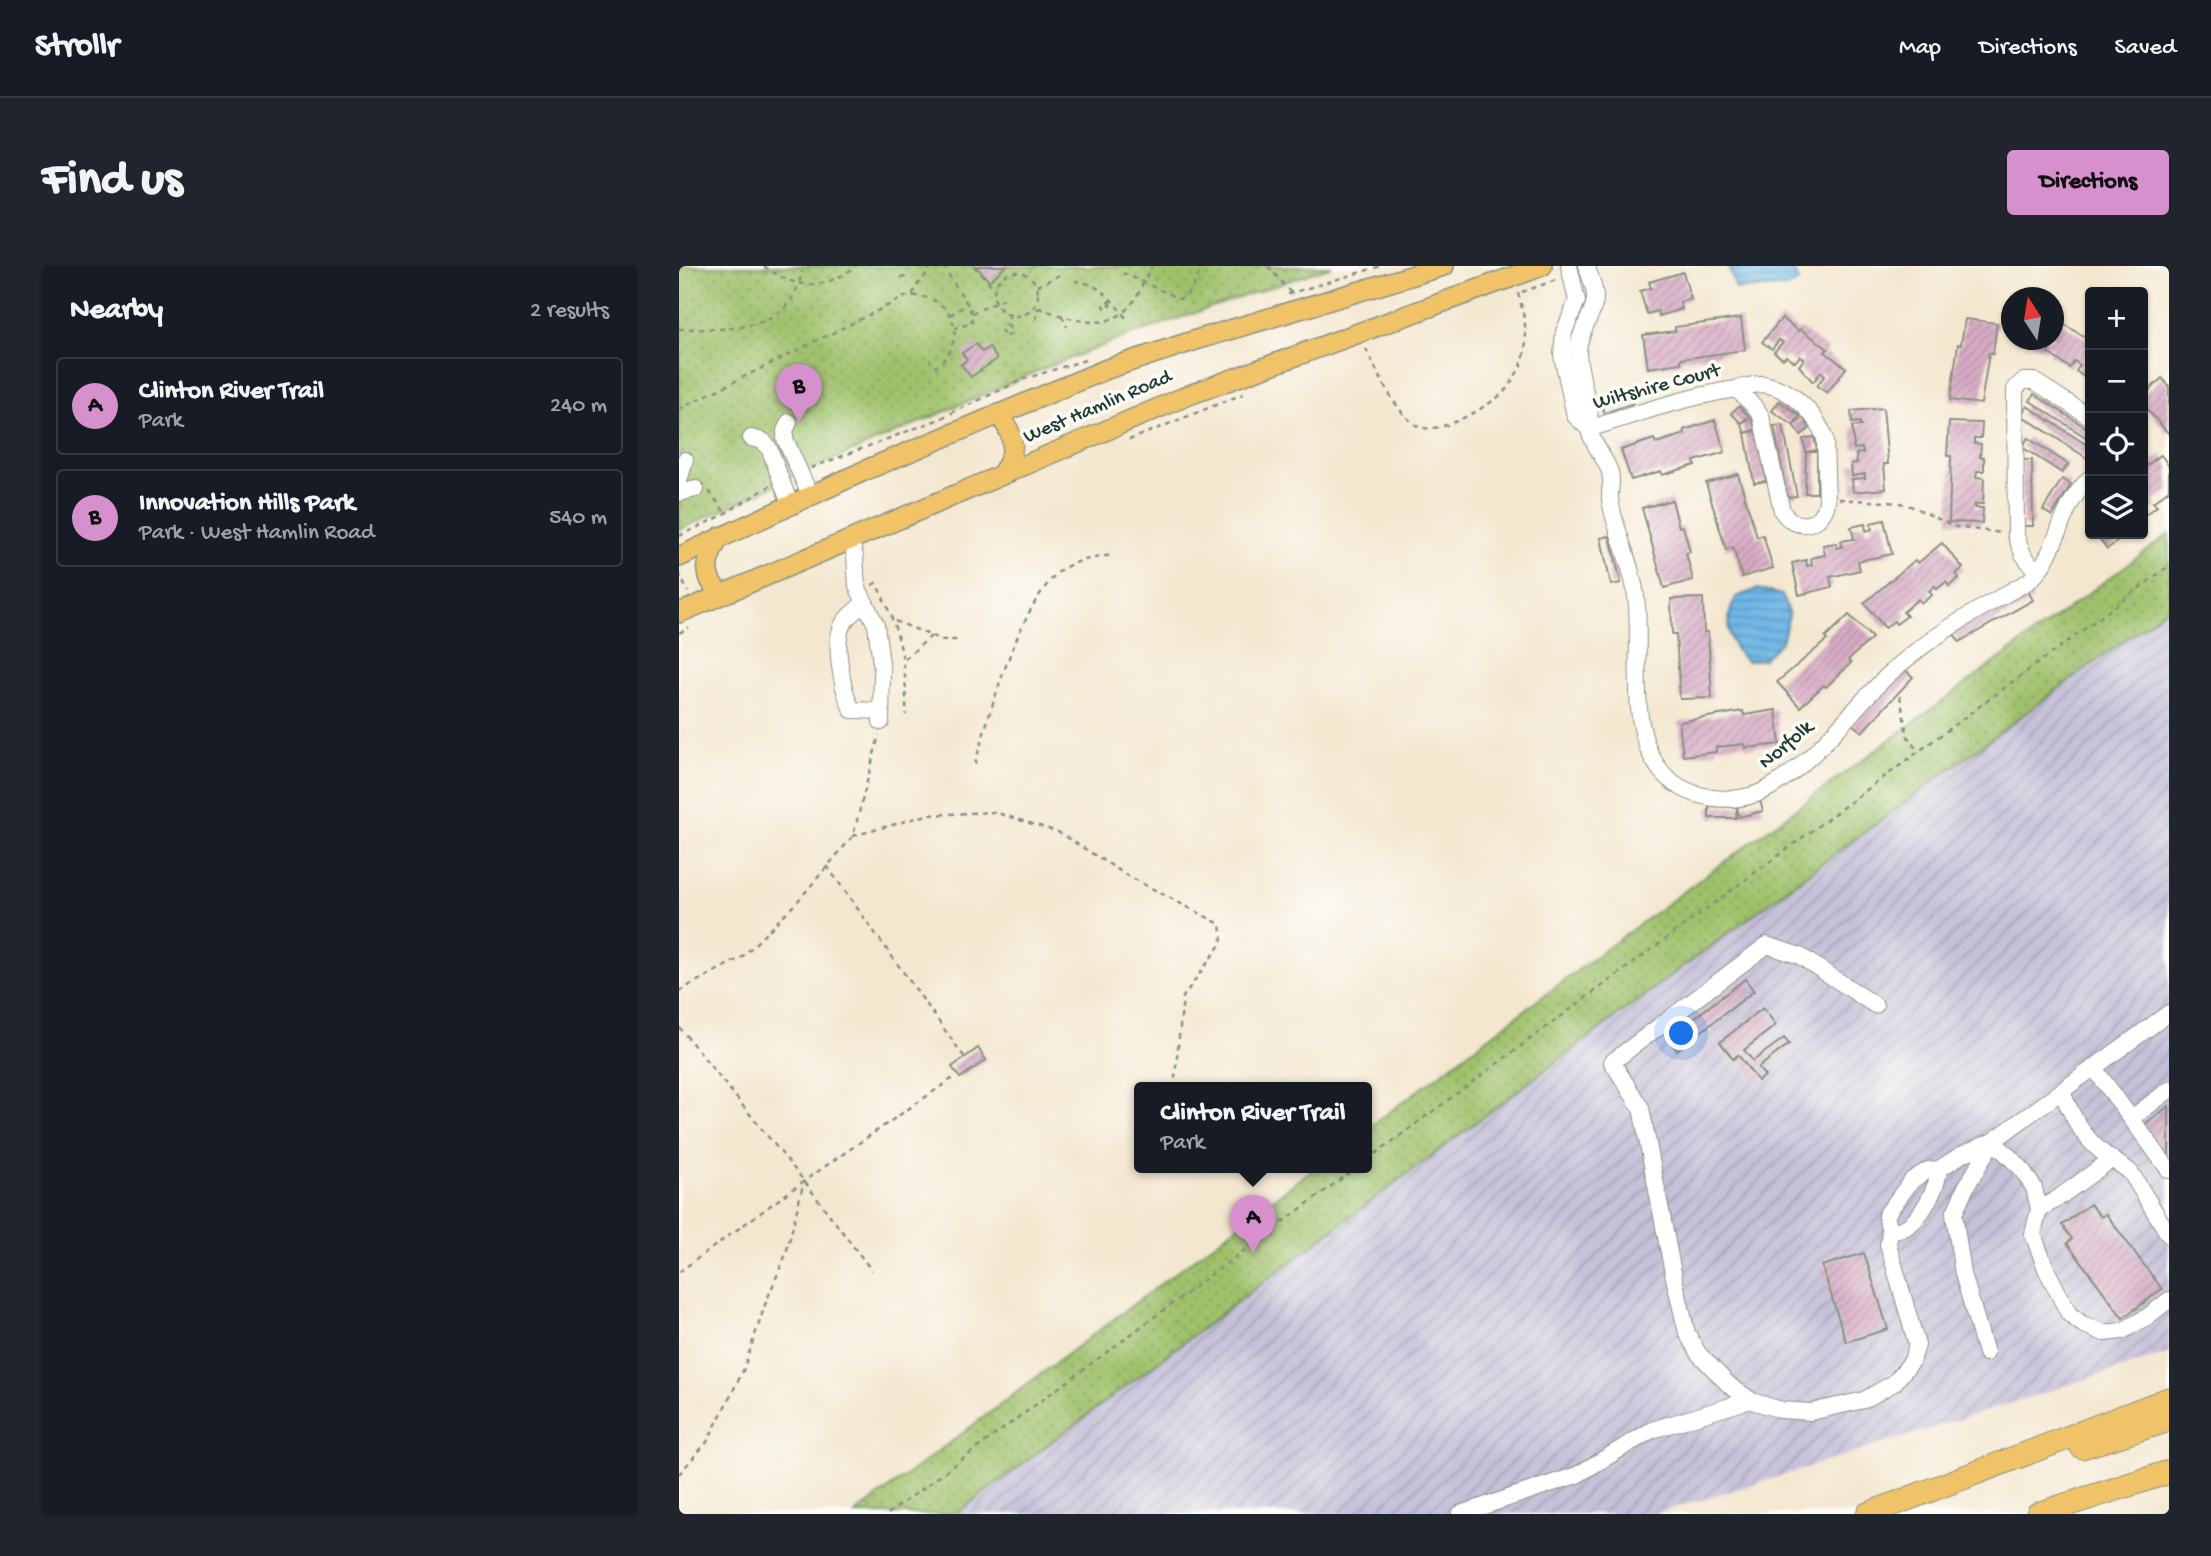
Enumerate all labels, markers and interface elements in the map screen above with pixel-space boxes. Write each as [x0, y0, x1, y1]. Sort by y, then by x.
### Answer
text: Strollr [35, 29, 119, 67]
text: Map [1899, 34, 1941, 63]
text: Directions [1979, 34, 2077, 63]
text: Saved [2115, 34, 2176, 63]
button: Directions [2007, 150, 2169, 215]
text: Find us [42, 153, 182, 211]
north arrow [2001, 287, 2064, 350]
map controls [2085, 287, 2148, 539]
button: + [2085, 287, 2148, 350]
text: Nearby [70, 294, 163, 329]
text: 2 results [530, 298, 609, 325]
button: − [2085, 350, 2148, 413]
street label: Wiltshire Court [1591, 358, 1726, 417]
pin: B [776, 364, 822, 422]
street label: West Hamlin Road [1020, 365, 1177, 450]
text: Clinton River Trail [139, 377, 324, 408]
text: A [88, 393, 102, 420]
text: 240 m [550, 393, 607, 420]
text: Park [139, 408, 183, 435]
button: locate [2085, 413, 2148, 476]
button: layers [2085, 476, 2148, 539]
text: Innovation Hills Park [139, 489, 355, 520]
text: B [89, 505, 101, 532]
text: 540 m [549, 505, 607, 532]
text: Park · West Hamlin Road [139, 520, 375, 547]
street label: Norfolk [1755, 714, 1821, 776]
your location [1664, 1016, 1698, 1050]
popup [1134, 1082, 1372, 1173]
text: Clinton River Trail [1161, 1099, 1345, 1130]
text: Park [1161, 1130, 1204, 1157]
pin: A [1230, 1195, 1276, 1253]

